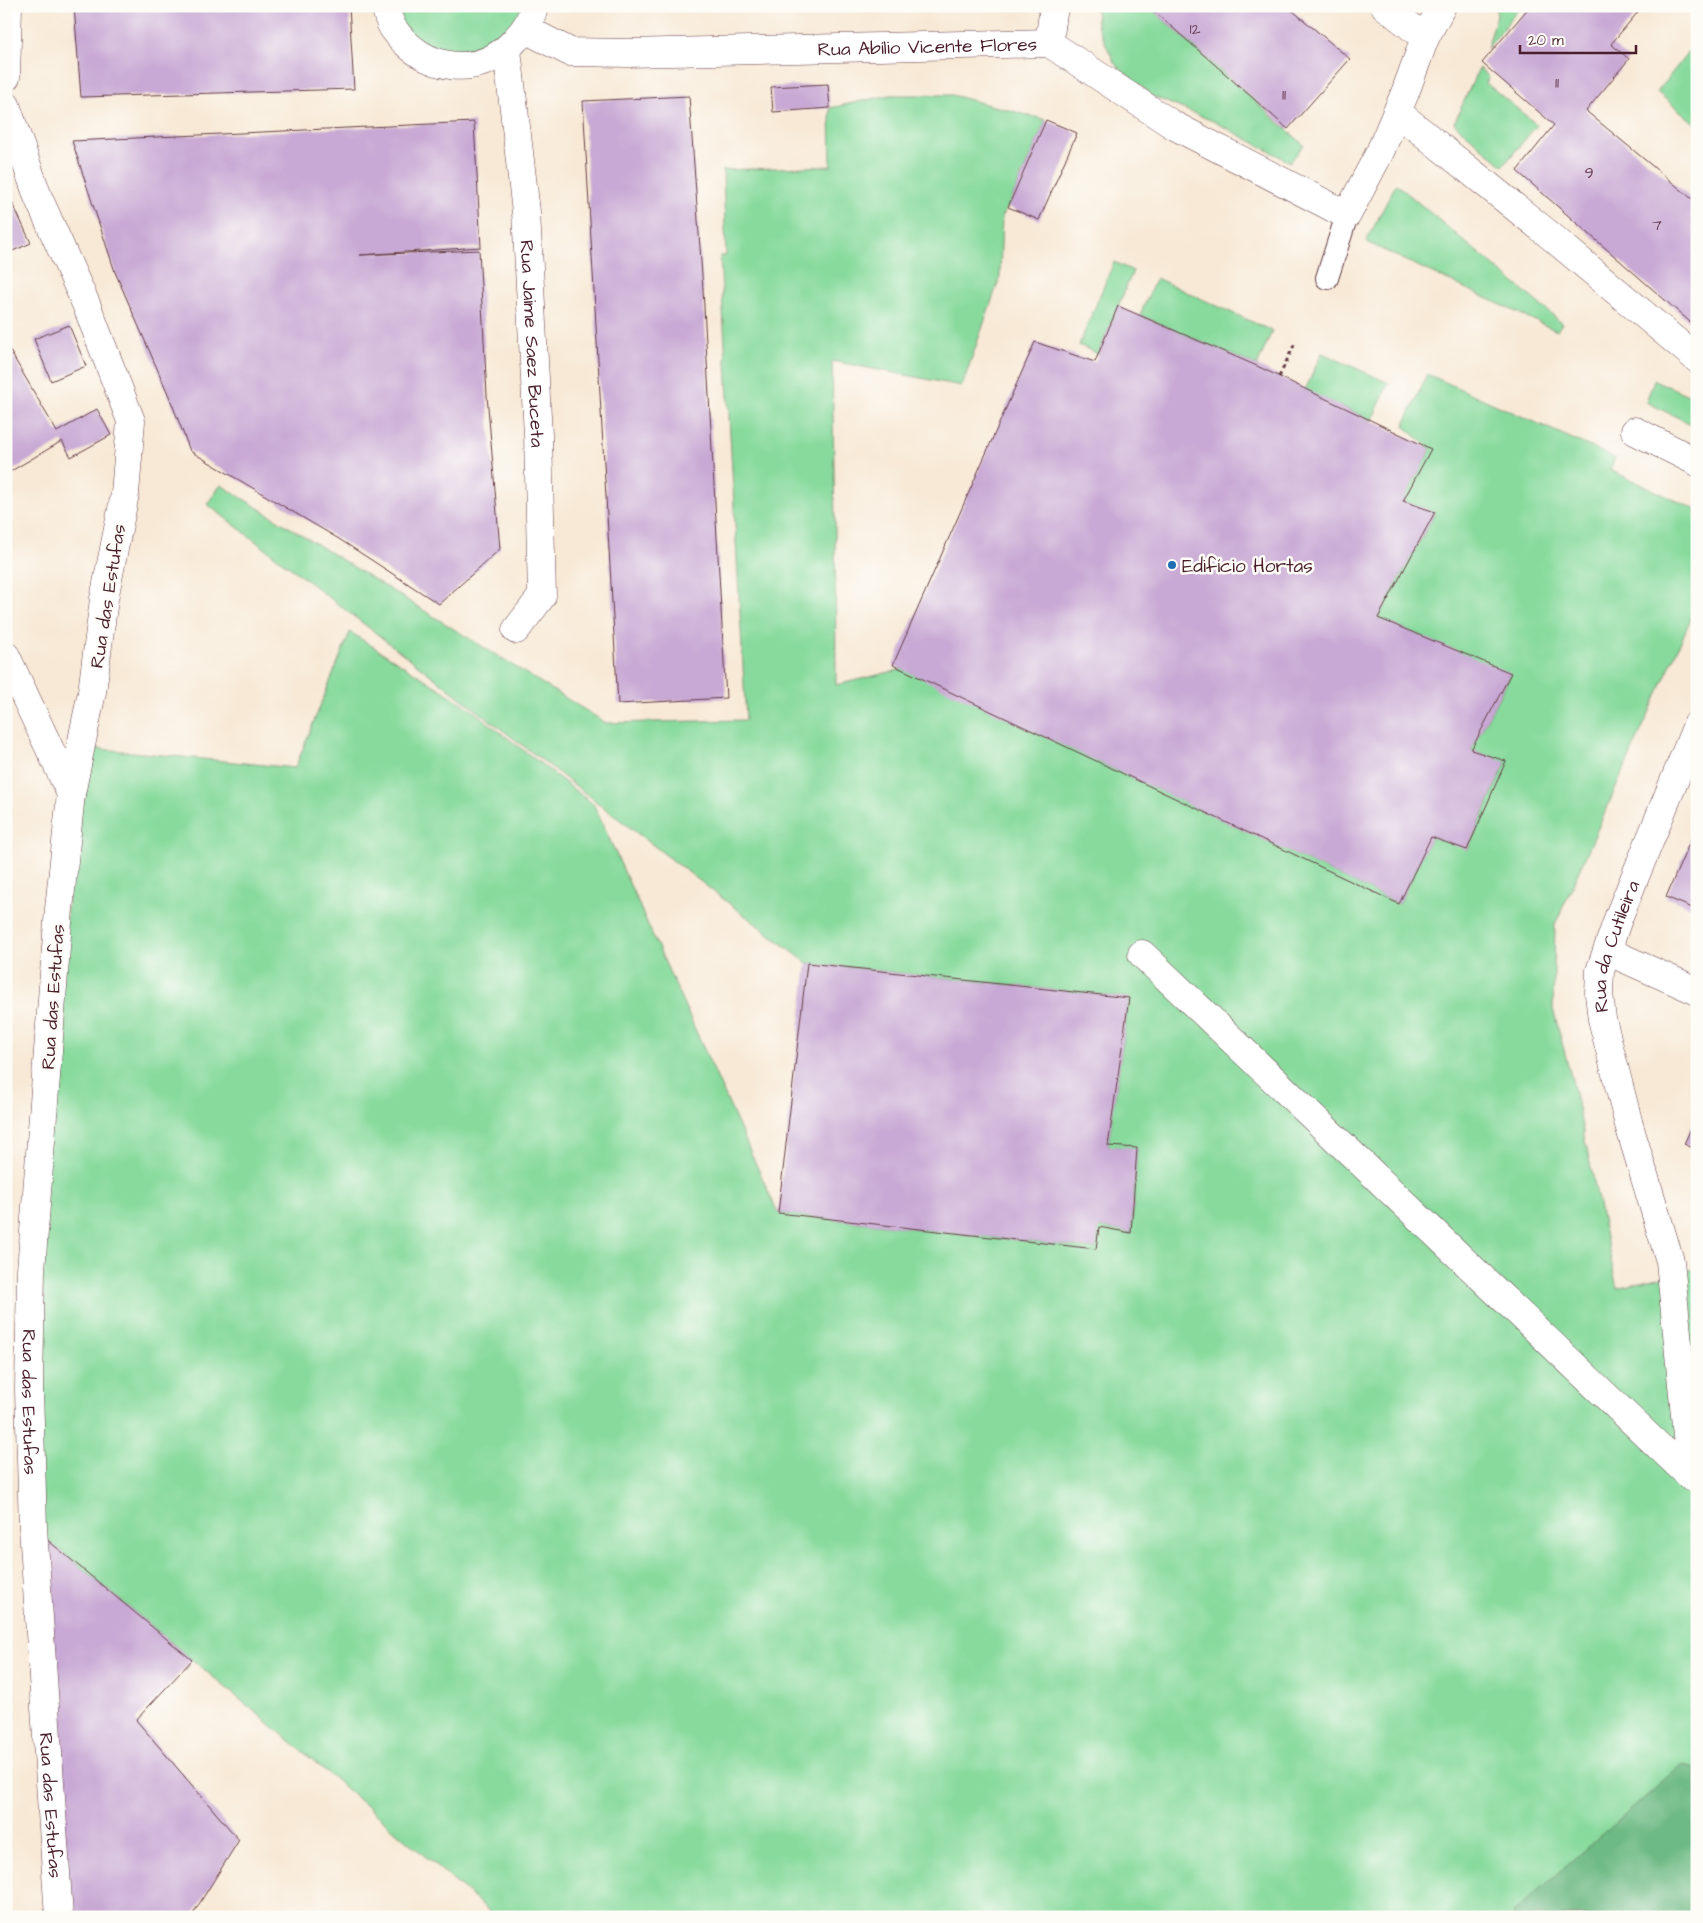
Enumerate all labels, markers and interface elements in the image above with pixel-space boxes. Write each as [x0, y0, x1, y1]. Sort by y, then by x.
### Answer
house number: 12 [1189, 18, 1201, 40]
scale bar [1520, 22, 1637, 54]
text: 20 m [1528, 30, 1564, 51]
street label: Rua Abílio Vicente Flores [817, 31, 1038, 63]
house number: 11 [1555, 72, 1559, 94]
house number: 11 [1282, 84, 1286, 106]
house number: 9 [1584, 162, 1594, 184]
house number: 7 [1652, 214, 1662, 236]
street label: Rua Jaime Saez Buceta [513, 239, 550, 448]
street label: Rua das Estufas [84, 522, 133, 670]
place label: Edifício Hortas [1182, 553, 1313, 580]
marker: Edifício Hortas [1166, 559, 1178, 571]
street label: Rua da Cutileira [1587, 876, 1647, 1014]
street label: Rua das Estufas [35, 924, 72, 1071]
street label: Rua das Estufas [14, 1329, 43, 1475]
street label: Rua das Estufas [32, 1732, 68, 1879]

